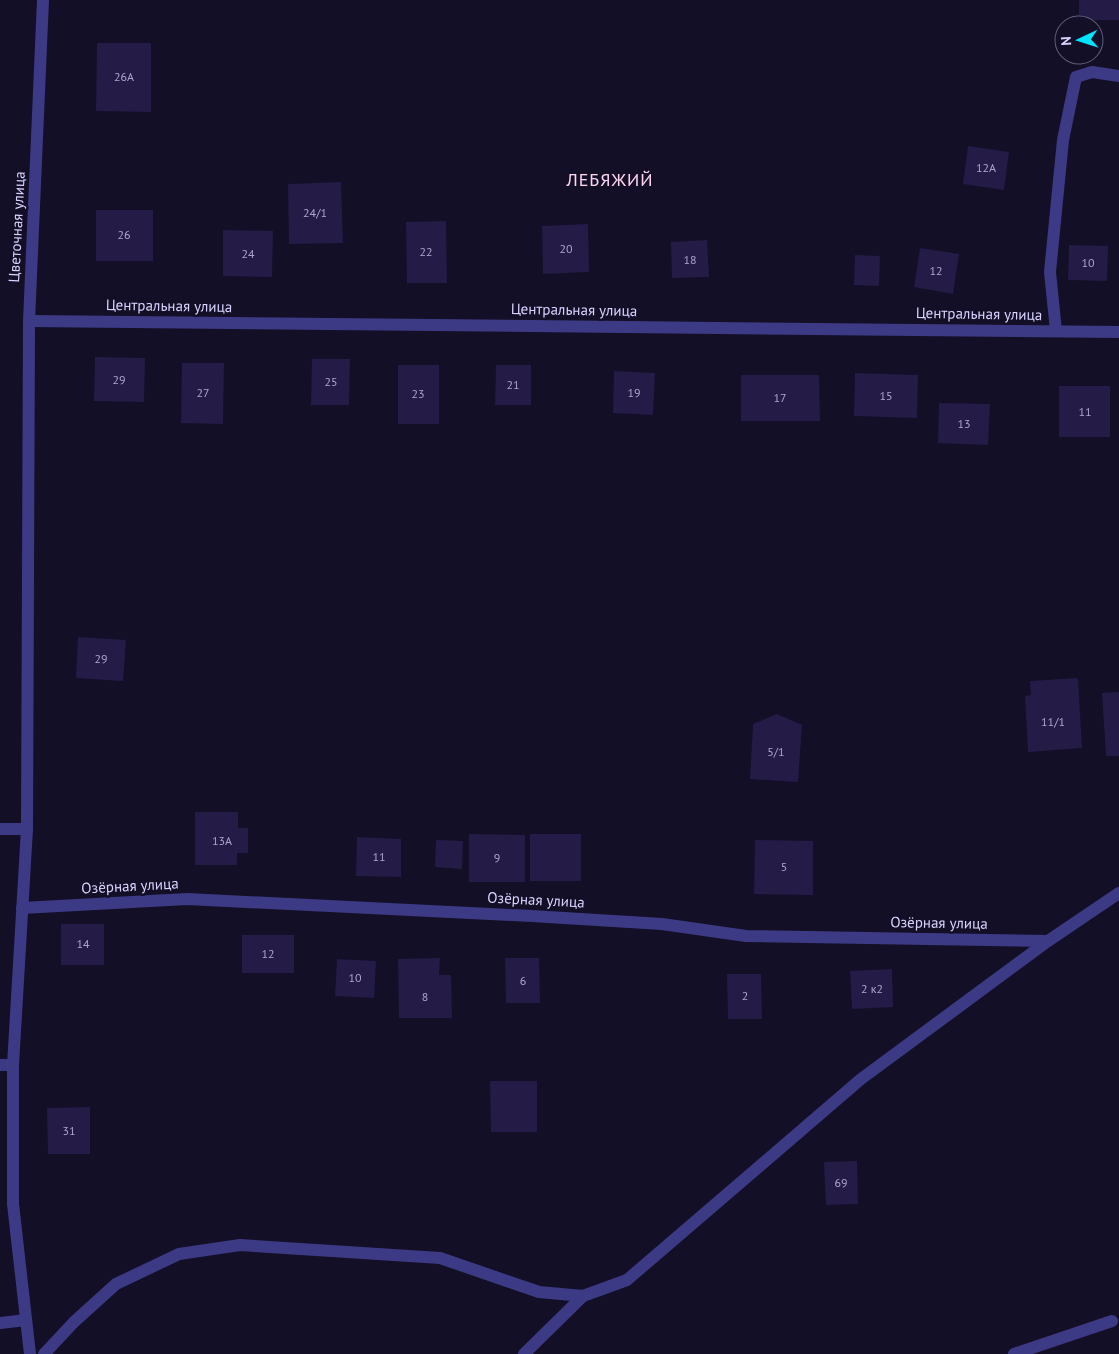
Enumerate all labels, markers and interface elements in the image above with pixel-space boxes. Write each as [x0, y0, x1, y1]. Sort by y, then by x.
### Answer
north arrow [1054, 15, 1104, 65]
text: N [1057, 36, 1075, 46]
house number: 26А [114, 69, 134, 84]
house number: 12А [976, 160, 996, 175]
district label: ЛЕБЯЖИЙ [565, 168, 654, 191]
street label: Цветочная улица [4, 171, 29, 283]
house number: 24/1 [303, 205, 327, 220]
house number: 26 [117, 227, 131, 242]
house number: 20 [559, 241, 573, 256]
house number: 22 [419, 244, 433, 259]
house number: 24 [241, 246, 255, 261]
house number: 18 [683, 252, 697, 267]
house number: 10 [1081, 255, 1095, 270]
house number: 12 [929, 263, 943, 278]
street label: Центральная улица [106, 295, 232, 316]
street label: Центральная улица [511, 299, 637, 320]
street label: Центральная улица [916, 303, 1042, 324]
house number: 29 [112, 372, 126, 387]
house number: 25 [324, 374, 338, 389]
house number: 21 [506, 377, 520, 392]
house number: 27 [196, 385, 210, 400]
house number: 19 [627, 385, 641, 400]
house number: 23 [411, 386, 425, 401]
house number: 15 [879, 388, 893, 403]
house number: 17 [773, 390, 787, 405]
house number: 11 [1078, 404, 1092, 419]
house number: 13 [957, 416, 971, 431]
house number: 29 [94, 651, 108, 666]
house number: 11/1 [1041, 714, 1065, 729]
house number: 5/1 [767, 744, 785, 759]
house number: 13А [212, 833, 232, 848]
house number: 11 [372, 849, 386, 864]
house number: 9 [494, 850, 500, 865]
house number: 5 [781, 859, 787, 874]
street label: Озёрная улица [81, 873, 179, 898]
street label: Озёрная улица [487, 887, 585, 912]
street label: Озёрная улица [890, 912, 988, 933]
house number: 14 [76, 936, 90, 951]
house number: 12 [261, 946, 275, 961]
house number: 10 [348, 970, 362, 985]
house number: 6 [520, 973, 526, 988]
house number: 2 к2 [861, 981, 883, 996]
house number: 2 [742, 988, 748, 1003]
house number: 8 [422, 989, 428, 1004]
house number: 31 [62, 1123, 76, 1138]
house number: 69 [834, 1175, 848, 1190]

